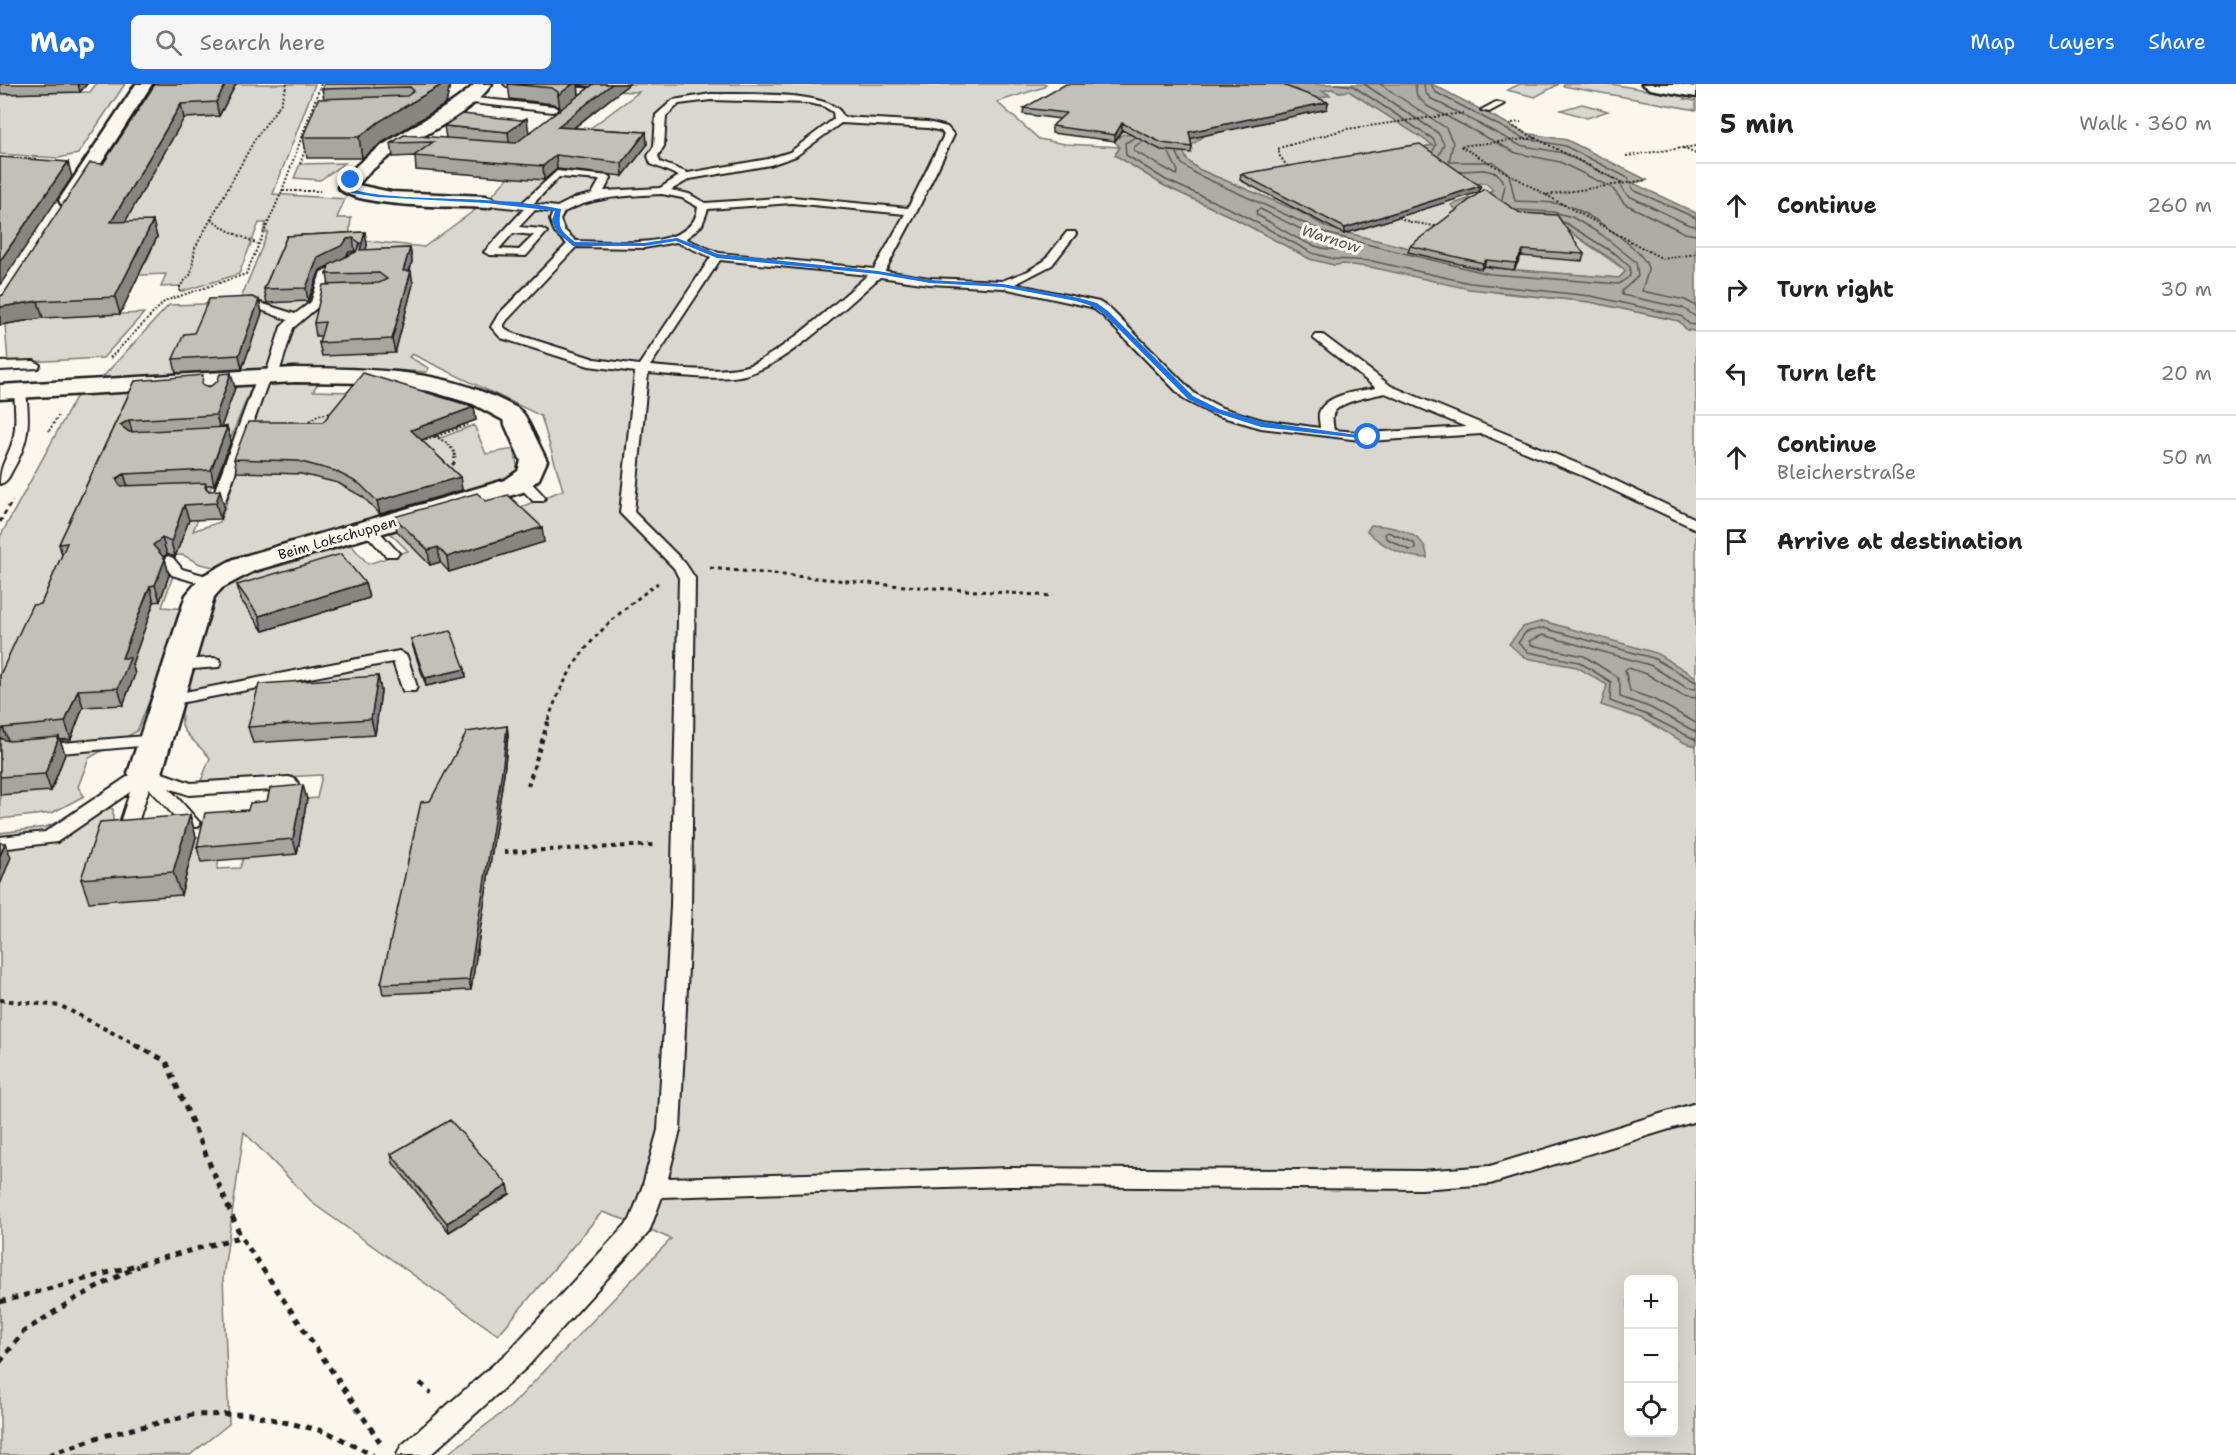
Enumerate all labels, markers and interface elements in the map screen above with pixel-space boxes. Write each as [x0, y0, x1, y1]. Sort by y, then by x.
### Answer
search box [131, 15, 551, 69]
text: Map [30, 23, 95, 61]
icon: search [152, 26, 185, 59]
text: Search here [200, 28, 325, 57]
text: Map [1970, 28, 2015, 56]
text: Layers [2048, 28, 2115, 56]
text: Share [2148, 28, 2206, 56]
text: 5 min [1720, 106, 1794, 141]
text: Walk · 360 m [2079, 110, 2212, 136]
route end [337, 166, 363, 192]
icon: ahead [1720, 189, 1753, 222]
text: Continue [1777, 191, 1877, 220]
text: 260 m [2147, 192, 2212, 218]
water label: Warnow [1299, 220, 1364, 258]
icon: right [1720, 273, 1753, 306]
text: Turn right [1777, 275, 1894, 304]
text: 30 m [2160, 276, 2212, 302]
icon: left [1720, 357, 1753, 390]
text: Turn left [1777, 359, 1876, 388]
text: 20 m [2161, 360, 2212, 386]
route start [1354, 423, 1380, 449]
text: Continue [1777, 430, 1877, 459]
icon: ahead [1720, 441, 1753, 474]
text: 50 m [2162, 444, 2212, 470]
text: Bleicherstraße [1777, 459, 1916, 485]
street label: Beim Lokschuppen [276, 512, 399, 563]
icon: arrive [1720, 525, 1753, 558]
text: Arrive at destination [1777, 527, 2023, 556]
map controls [1624, 1275, 1678, 1437]
button: + [1624, 1275, 1678, 1329]
button: − [1624, 1329, 1678, 1383]
button: locate [1624, 1383, 1678, 1437]

